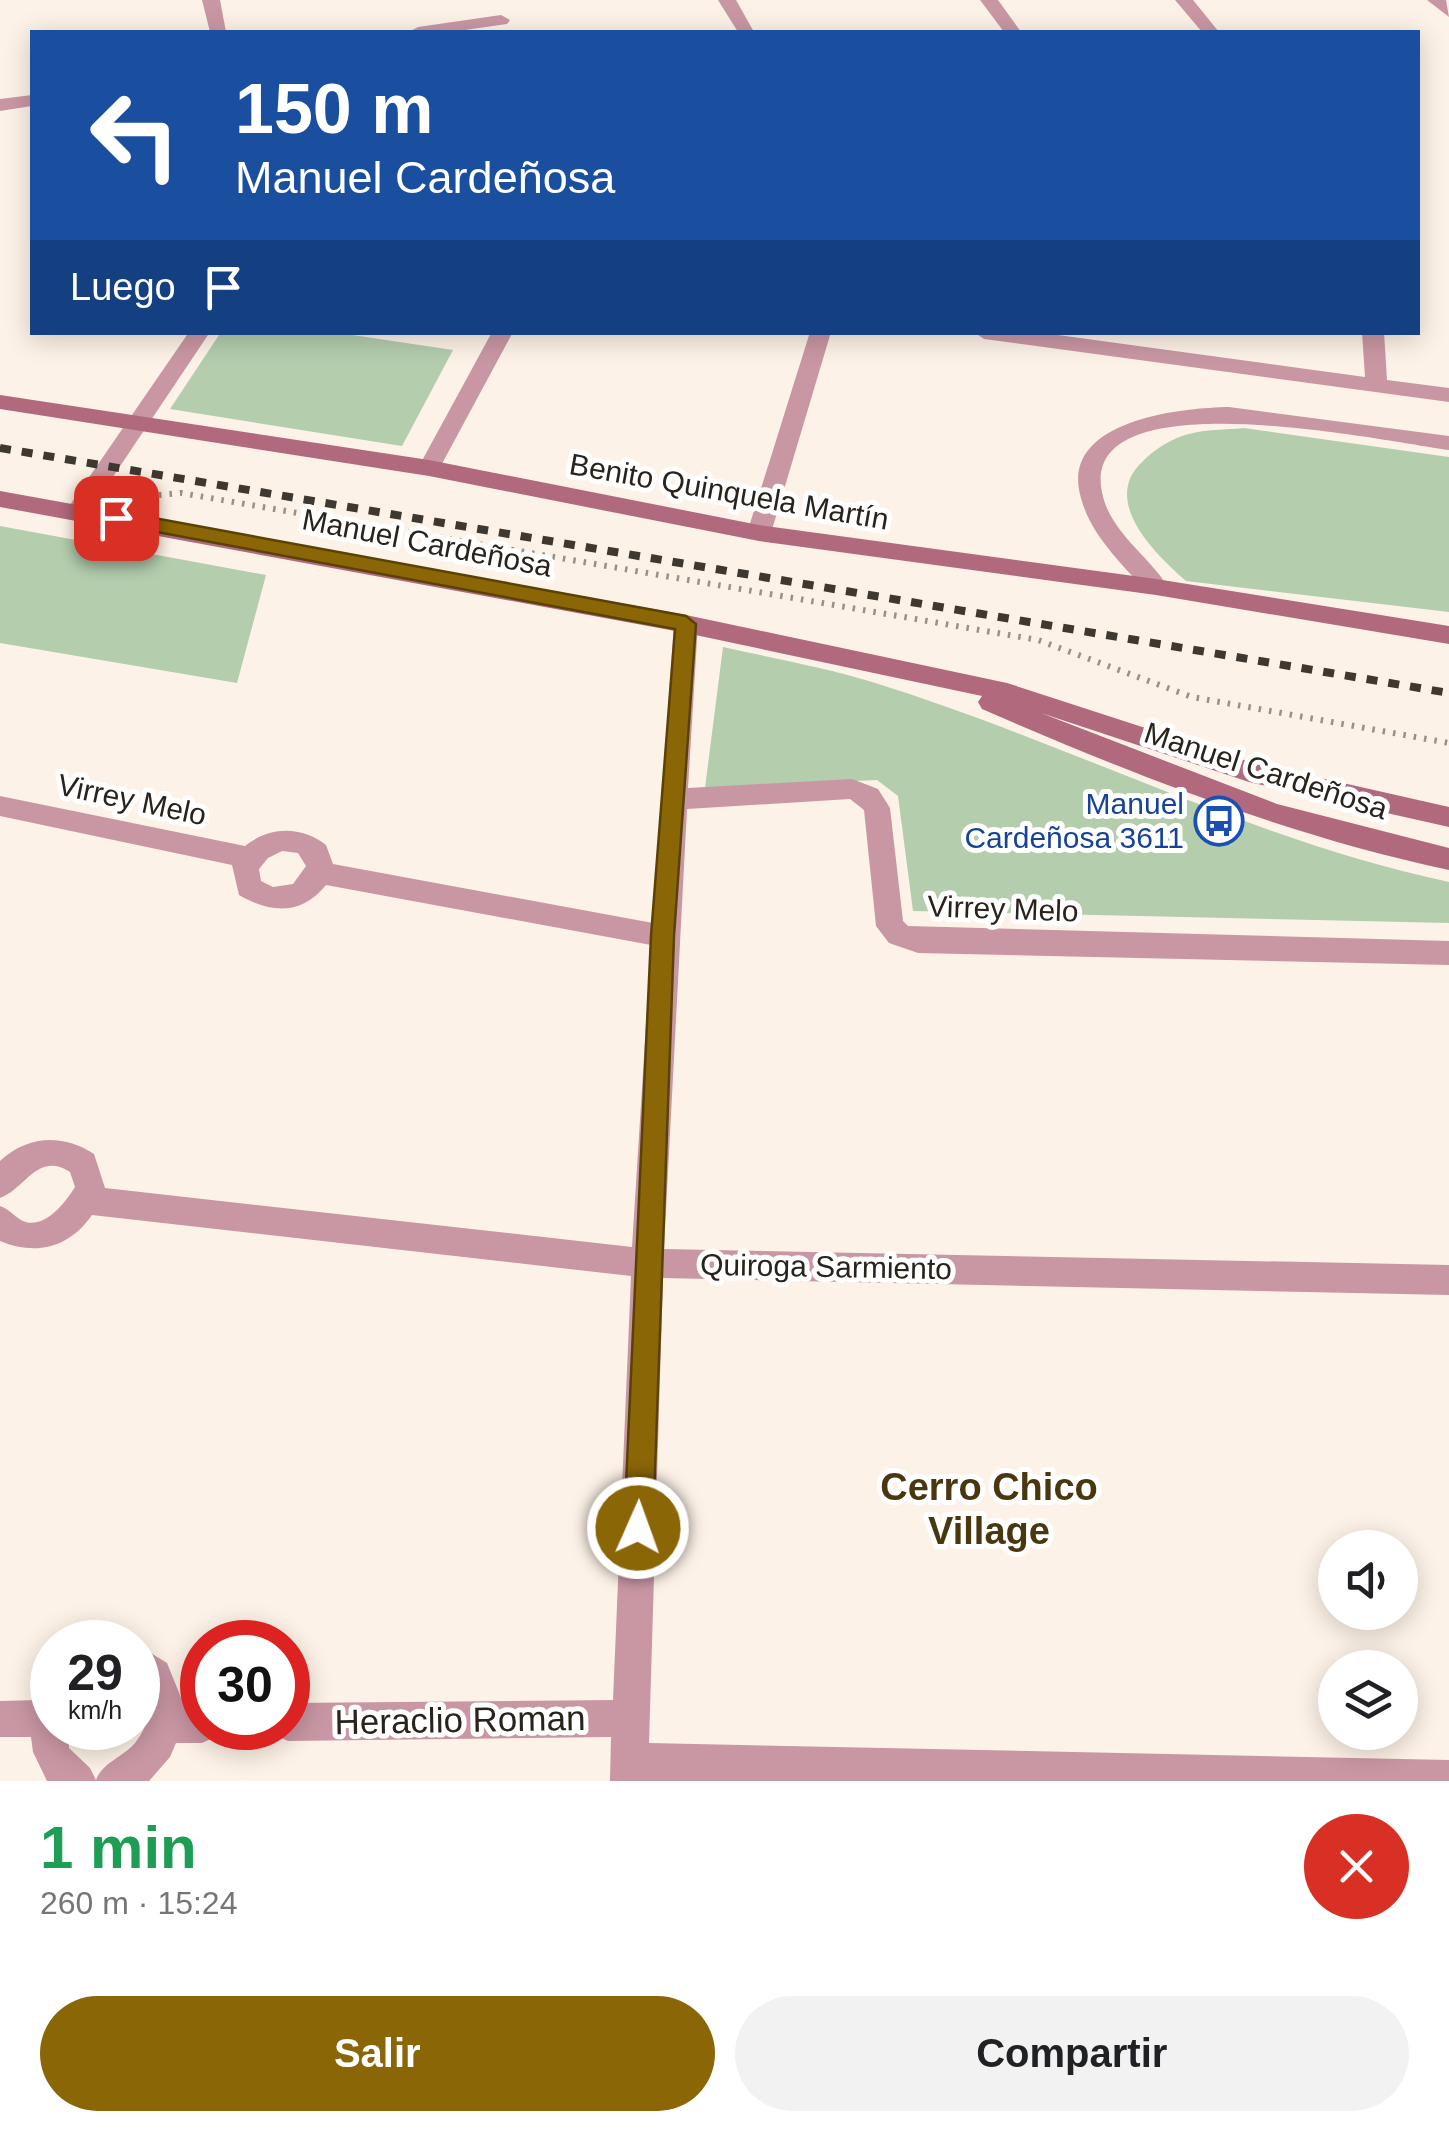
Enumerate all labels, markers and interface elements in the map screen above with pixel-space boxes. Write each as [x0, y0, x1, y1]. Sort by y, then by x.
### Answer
icon: left [70, 70, 200, 200]
text: 150 m [235, 70, 433, 148]
text: Manuel Cardeñosa [235, 152, 615, 203]
icon: arrive [196, 260, 251, 315]
text: Luego [70, 266, 176, 308]
street label: Benito Quinquela Martín [567, 447, 891, 536]
pin [74, 476, 159, 561]
icon: arrive [89, 491, 144, 546]
street label: Manuel Cardeñosa [300, 502, 555, 583]
street label: Manuel Cardeñosa [1141, 716, 1392, 825]
street label: Virrey Melo [55, 768, 209, 831]
place label: Manuel Cardeñosa 3611 [964, 787, 1184, 854]
bus stop icon: Manuel Cardeñosa 3611 [1193, 795, 1245, 847]
street label: Virrey Melo [927, 889, 1079, 928]
street label: Quiroga Sarmiento [700, 1248, 952, 1285]
district label: Cerro Chico Village [880, 1466, 1098, 1552]
position arrow [586, 1476, 690, 1580]
map controls [1318, 1530, 1418, 1750]
button: sound [1318, 1530, 1418, 1630]
speed limit sign: 30 [180, 1620, 310, 1750]
text: 29 [67, 1645, 123, 1701]
button: layers [1318, 1650, 1418, 1750]
text: km/h [68, 1696, 122, 1724]
street label: Heraclio Roman [334, 1698, 586, 1741]
text: 1 min [40, 1814, 197, 1881]
button: close [1304, 1814, 1409, 1919]
text: 260 m · 15:24 [40, 1885, 237, 1921]
button: Salir [40, 1996, 715, 2111]
button: Compartir [735, 1996, 1409, 2111]

